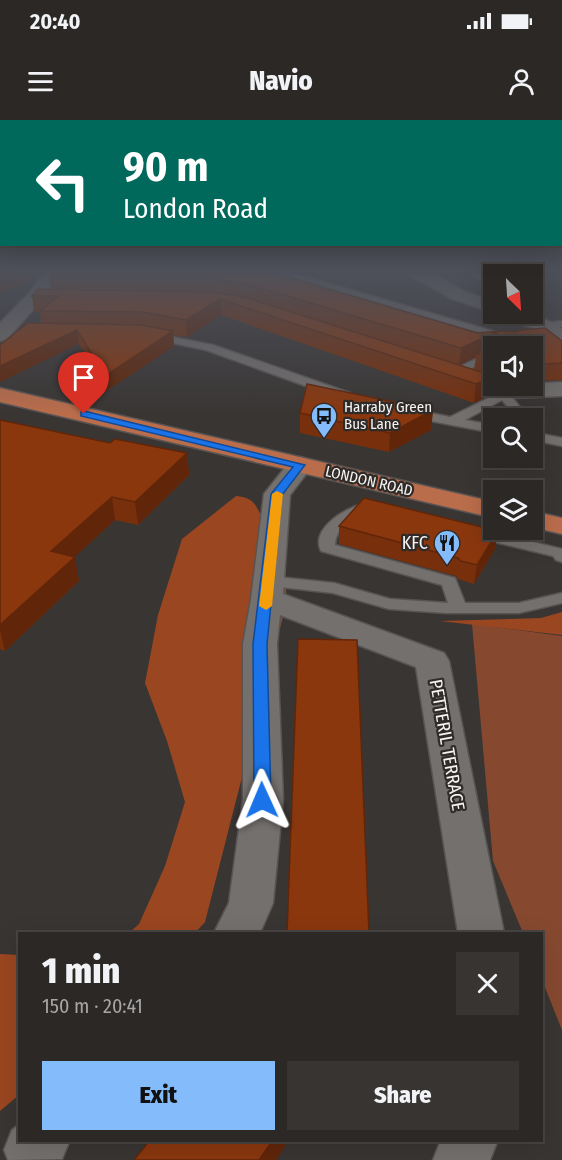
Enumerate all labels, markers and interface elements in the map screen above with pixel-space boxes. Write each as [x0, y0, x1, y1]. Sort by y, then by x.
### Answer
text: 20:40 [30, 8, 80, 35]
icon: menu [24, 65, 57, 98]
text: Navio [249, 65, 313, 97]
icon: person [505, 65, 538, 98]
text: 90 m [123, 142, 208, 192]
icon: left [24, 144, 102, 222]
text: London Road [123, 193, 268, 225]
north arrow [483, 264, 543, 324]
map controls [483, 264, 543, 540]
button: sound [483, 336, 543, 396]
pin [58, 352, 109, 414]
icon: arrive [67, 361, 100, 394]
place label: Harraby Green Bus Lane [344, 398, 432, 433]
bus stop icon: Harraby Green Bus Lane [309, 401, 339, 439]
button: search [483, 408, 543, 468]
street label: LONDON ROAD [324, 462, 414, 500]
button: layers [483, 480, 543, 540]
restaurant icon: KFC [432, 528, 462, 566]
place label: KFC [402, 532, 428, 554]
street label: PETTERIL TERRACE [425, 678, 469, 812]
position arrow [230, 768, 294, 832]
text: 1 min [42, 949, 120, 993]
button: close [456, 952, 519, 1015]
text: 150 m · 20:41 [42, 994, 143, 1018]
button: Exit [42, 1061, 275, 1130]
button: Share [287, 1061, 519, 1130]

